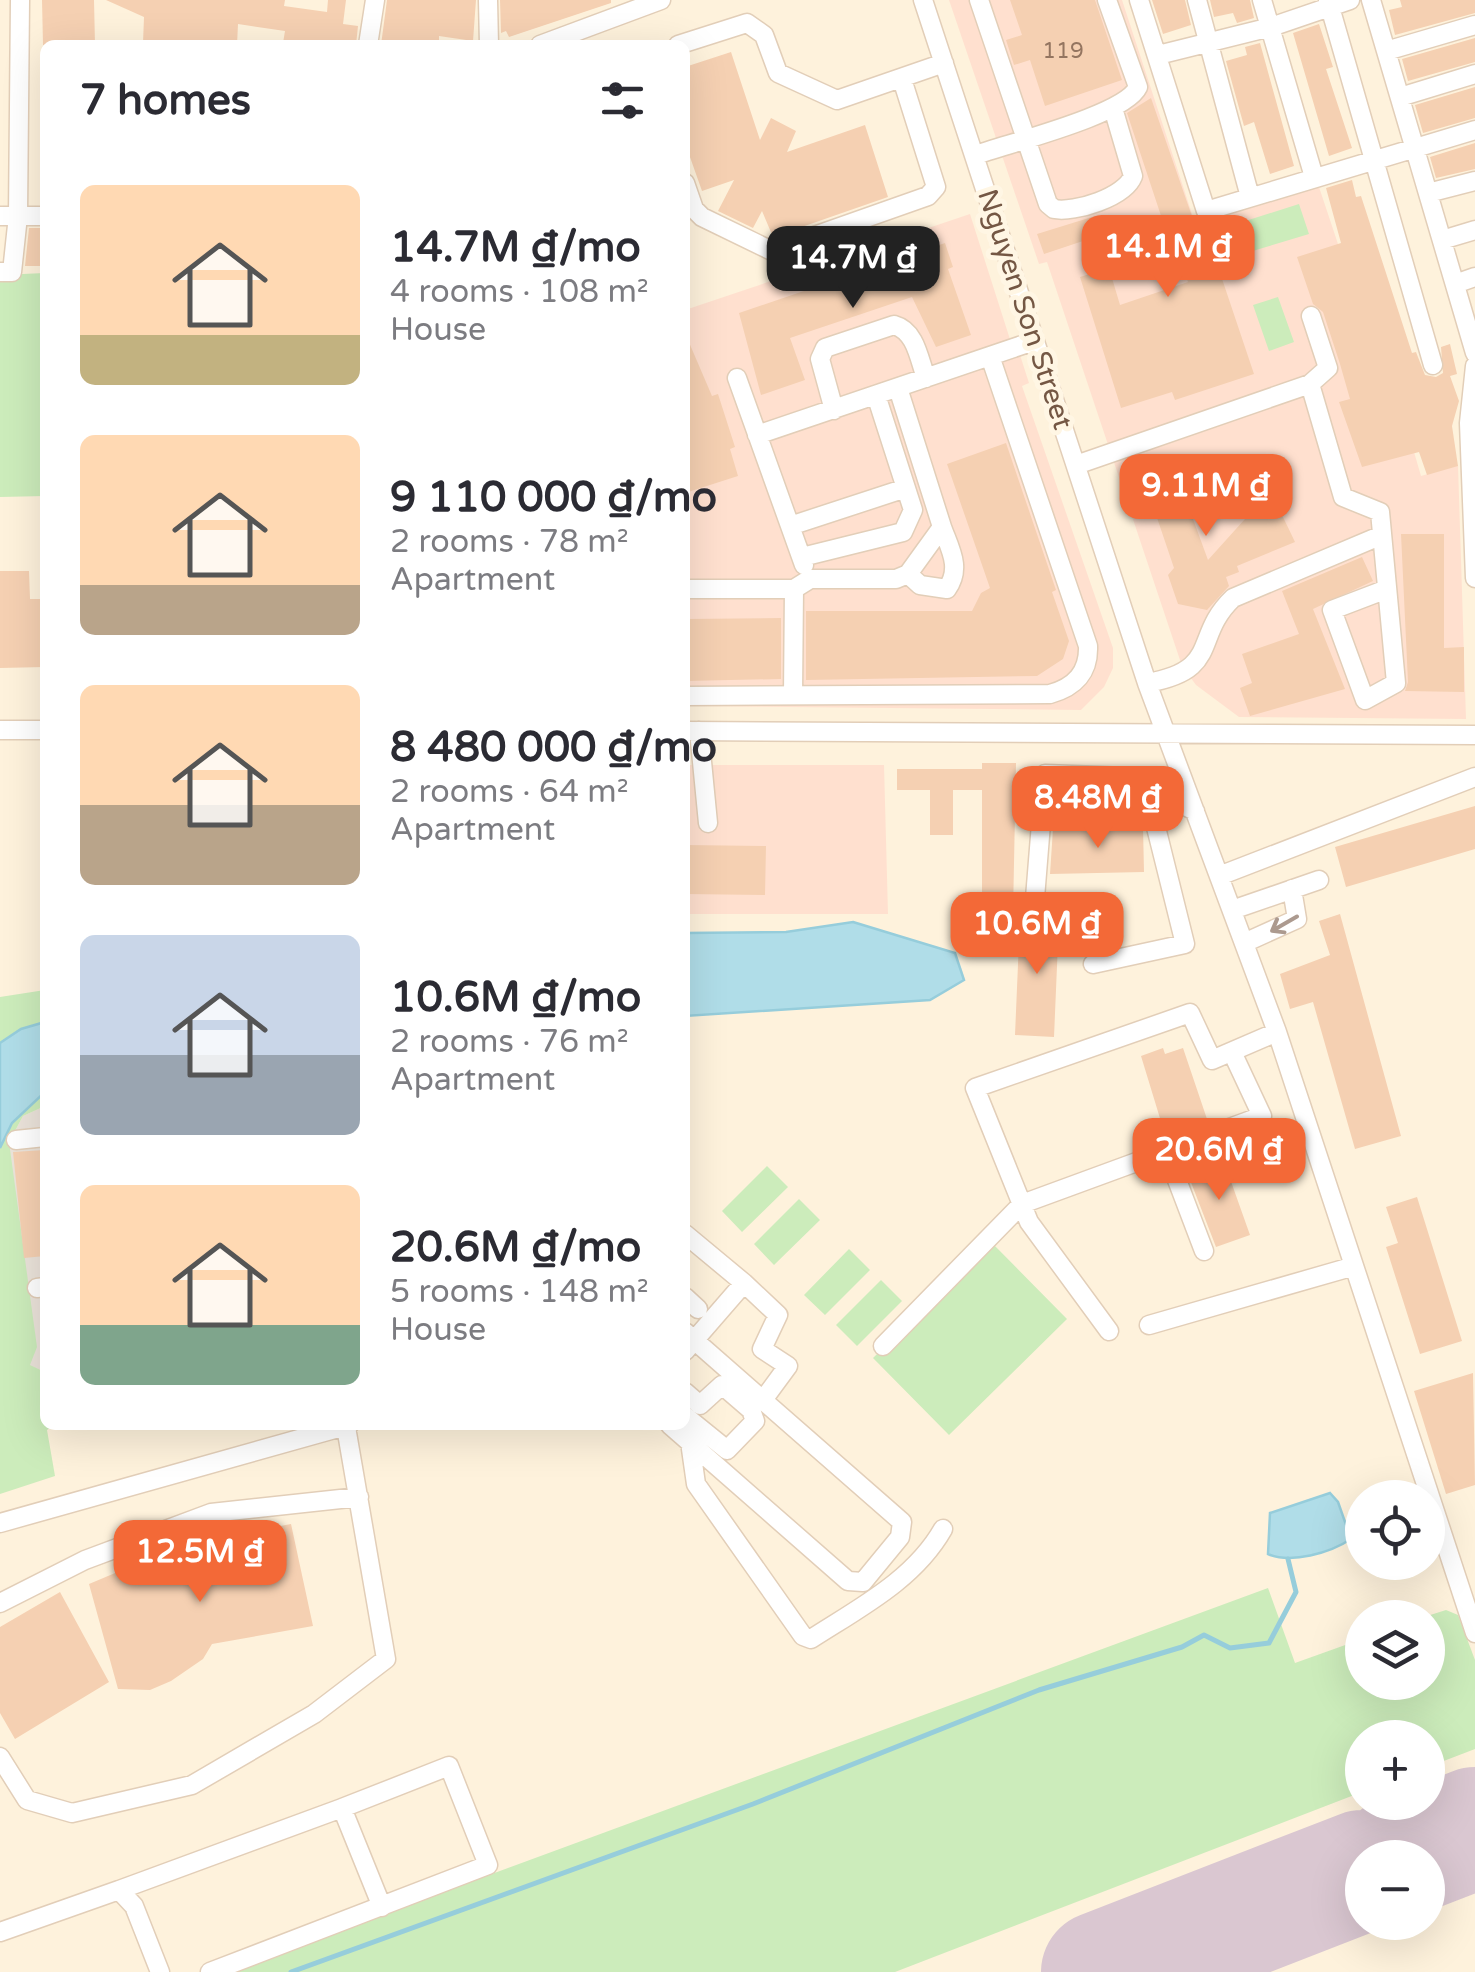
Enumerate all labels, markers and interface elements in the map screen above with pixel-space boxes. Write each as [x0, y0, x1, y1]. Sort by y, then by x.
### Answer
house number: 119 [1042, 38, 1084, 64]
icon: filters [595, 73, 650, 128]
text: 7 homes [80, 75, 251, 126]
street label: Nguyen Son Street [970, 185, 1080, 434]
pin: 14.1M ₫ [1076, 215, 1260, 300]
text: 14.7M ₫/mo [390, 222, 641, 273]
icon: home [160, 225, 280, 345]
pin: 14.7M ₫ [761, 226, 945, 311]
text: 14.1M ₫ [1104, 228, 1232, 266]
text: 14.7M ₫ [789, 239, 917, 277]
text: 4 rooms · 108 m² [390, 273, 649, 311]
text: House [390, 311, 486, 349]
pin: 9.11M ₫ [1114, 454, 1298, 539]
text: 9.11M ₫ [1142, 467, 1270, 505]
text: 9 110 000 ₫/mo [390, 472, 717, 523]
icon: home [160, 475, 280, 595]
text: 2 rooms · 78 m² [390, 523, 629, 561]
text: Apartment [390, 561, 555, 599]
text: 8 480 000 ₫/mo [390, 722, 717, 773]
icon: home [160, 725, 280, 845]
pin: 8.48M ₫ [1006, 766, 1190, 851]
text: 2 rooms · 64 m² [390, 773, 629, 811]
text: 8.48M ₫ [1034, 779, 1162, 817]
text: Apartment [390, 811, 555, 849]
pin: 10.6M ₫ [945, 892, 1129, 977]
text: 10.6M ₫ [973, 905, 1101, 943]
one-way arrow [1271, 915, 1299, 935]
text: 10.6M ₫/mo [390, 972, 641, 1023]
icon: home [160, 975, 280, 1095]
text: 2 rooms · 76 m² [390, 1023, 629, 1061]
text: Apartment [390, 1061, 555, 1099]
pin: 20.6M ₫ [1127, 1118, 1311, 1203]
text: 20.6M ₫ [1155, 1131, 1283, 1169]
text: 20.6M ₫/mo [390, 1222, 641, 1273]
icon: home [160, 1225, 280, 1345]
text: 5 rooms · 148 m² [390, 1273, 649, 1311]
text: House [390, 1311, 486, 1349]
map controls [1345, 1480, 1445, 1940]
button: locate [1345, 1480, 1445, 1580]
pin: 12.5M ₫ [108, 1520, 292, 1605]
text: 12.5M ₫ [136, 1533, 264, 1571]
button: layers [1345, 1600, 1445, 1700]
button: + [1345, 1720, 1445, 1820]
button: − [1345, 1840, 1445, 1940]

